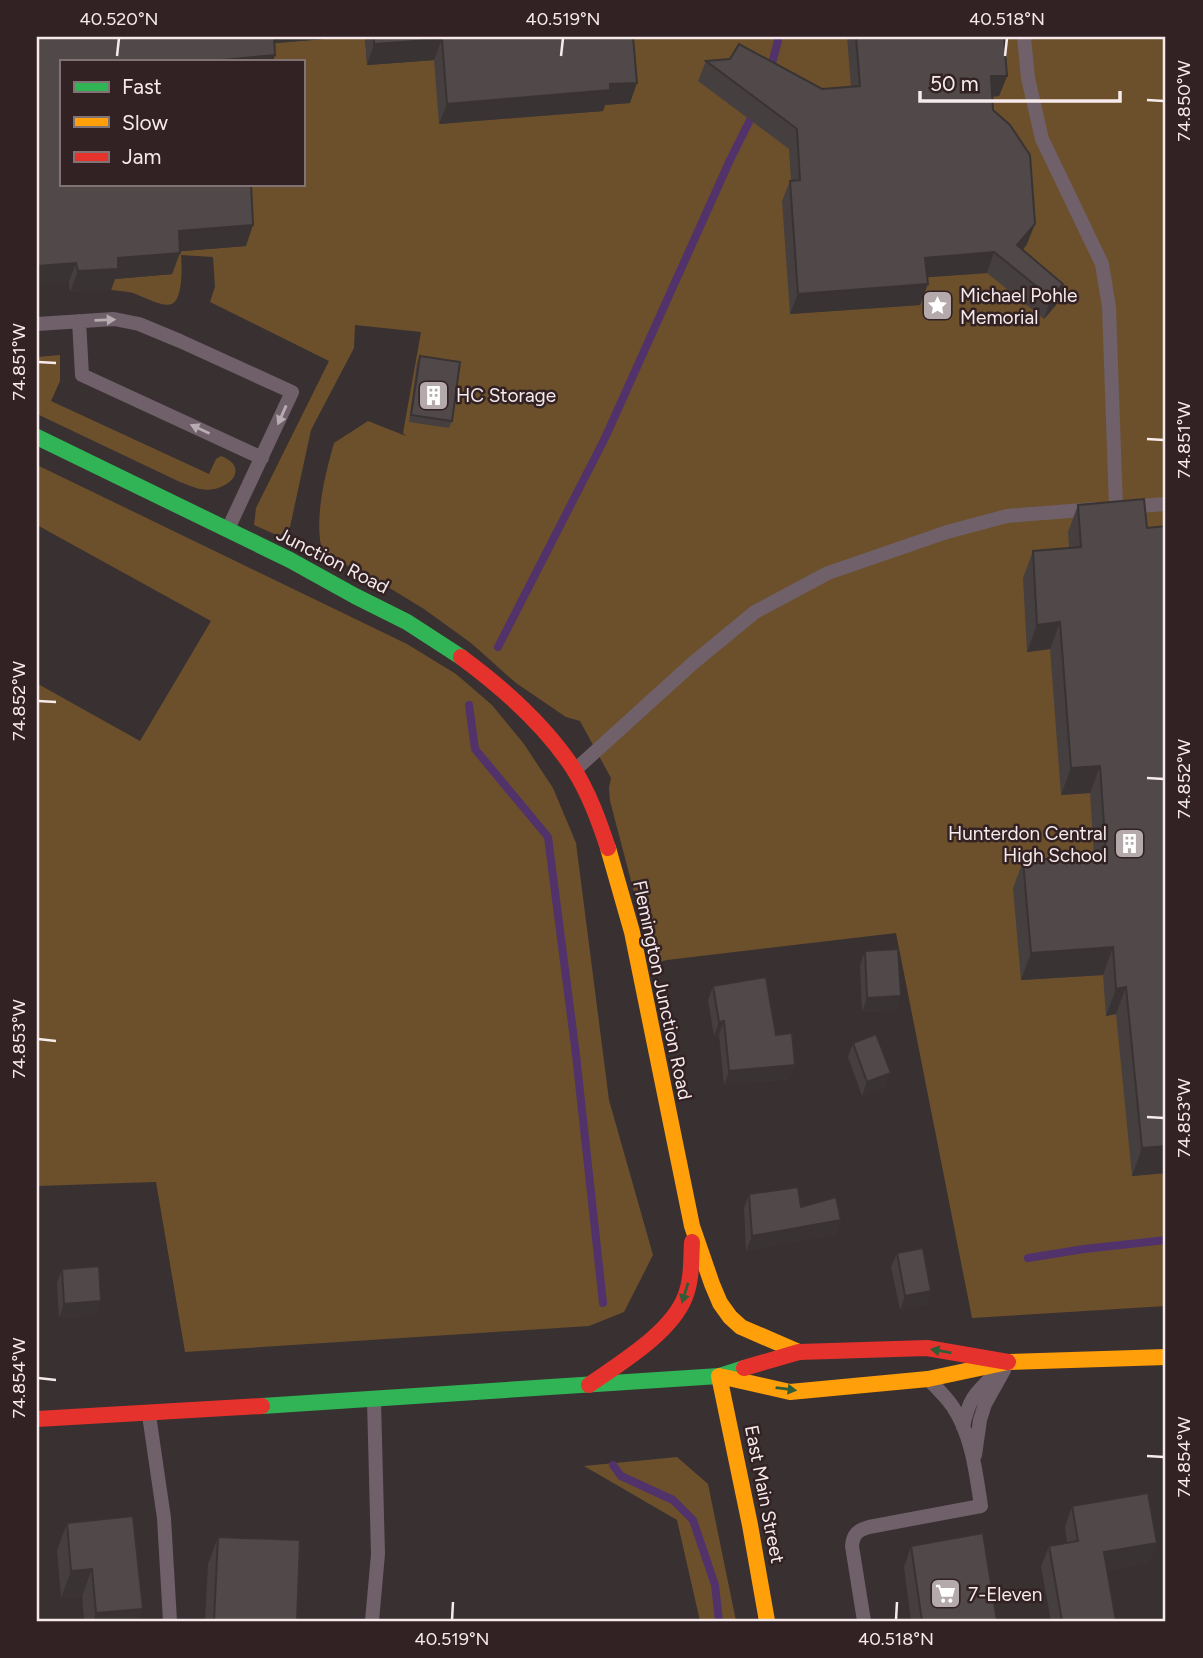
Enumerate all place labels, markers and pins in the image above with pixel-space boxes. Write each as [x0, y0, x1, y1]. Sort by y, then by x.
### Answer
place label: Michael Pohle Memorial [960, 284, 1077, 329]
place icon: Michael Pohle Memorial [920, 289, 954, 323]
building icon: HC Storage [416, 378, 450, 412]
place label: HC Storage [456, 384, 556, 407]
place label: Hunterdon Central High School [948, 822, 1107, 867]
building icon: Hunterdon Central High School [1113, 827, 1147, 861]
supermarket icon: 7-Eleven [928, 1577, 962, 1611]
place label: 7-Eleven [968, 1583, 1042, 1606]

